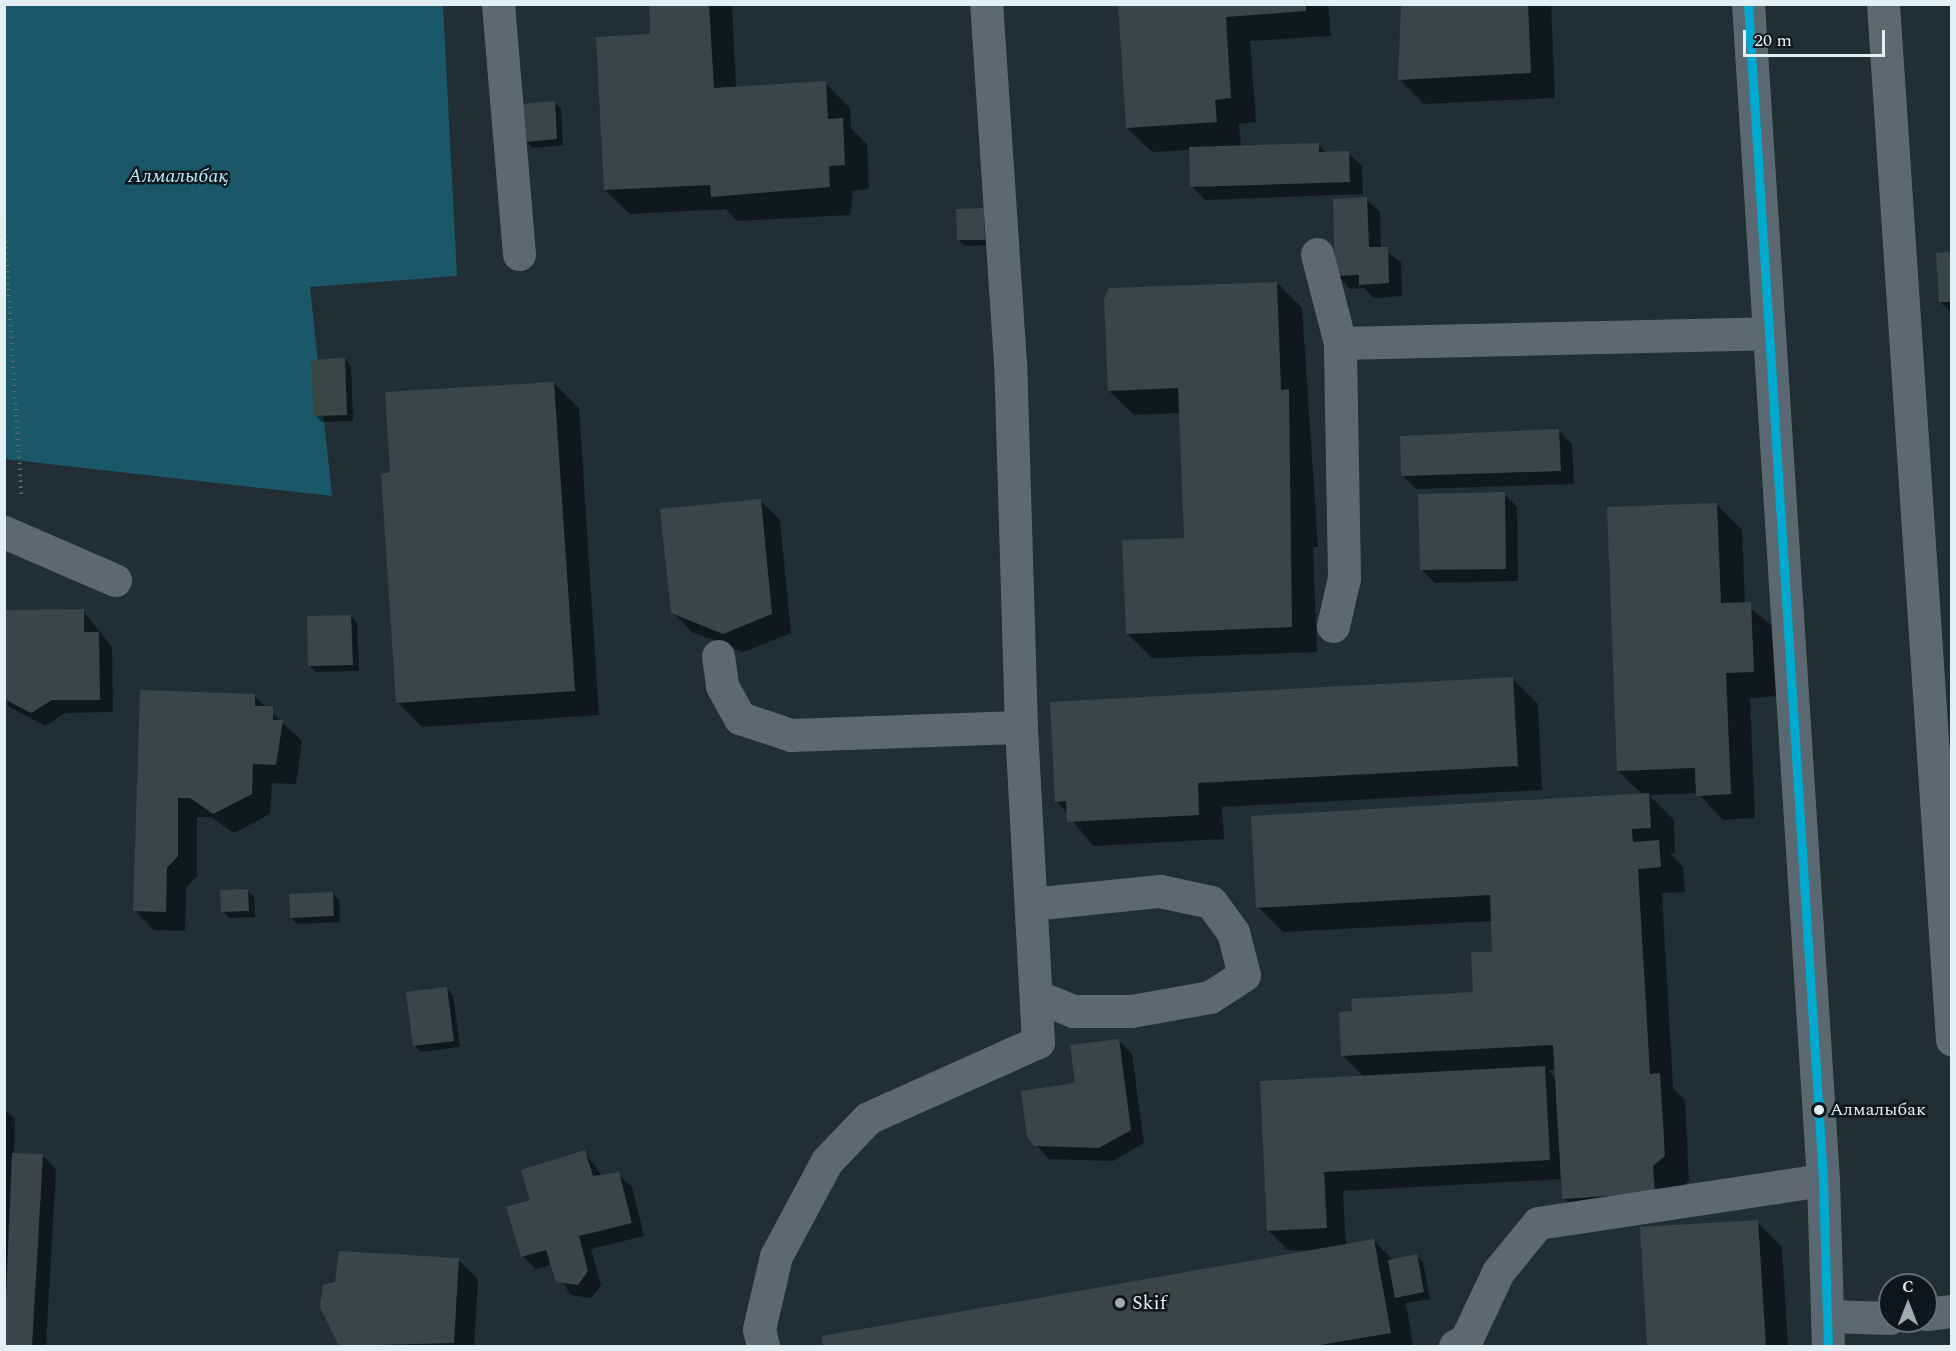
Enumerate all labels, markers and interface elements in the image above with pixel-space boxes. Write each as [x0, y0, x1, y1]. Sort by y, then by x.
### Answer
scale bar [1746, 18, 1888, 56]
text: 20 m [1754, 27, 1792, 54]
park label: Алмалыбақ [128, 164, 228, 188]
place label: Алмалыбак [1830, 1099, 1926, 1121]
marker: Алмалыбак [1813, 1104, 1825, 1116]
north arrow [1878, 1273, 1938, 1333]
text: С [1902, 1275, 1914, 1299]
place label: Skif [1132, 1291, 1166, 1315]
marker: Skif [1113, 1296, 1127, 1310]

